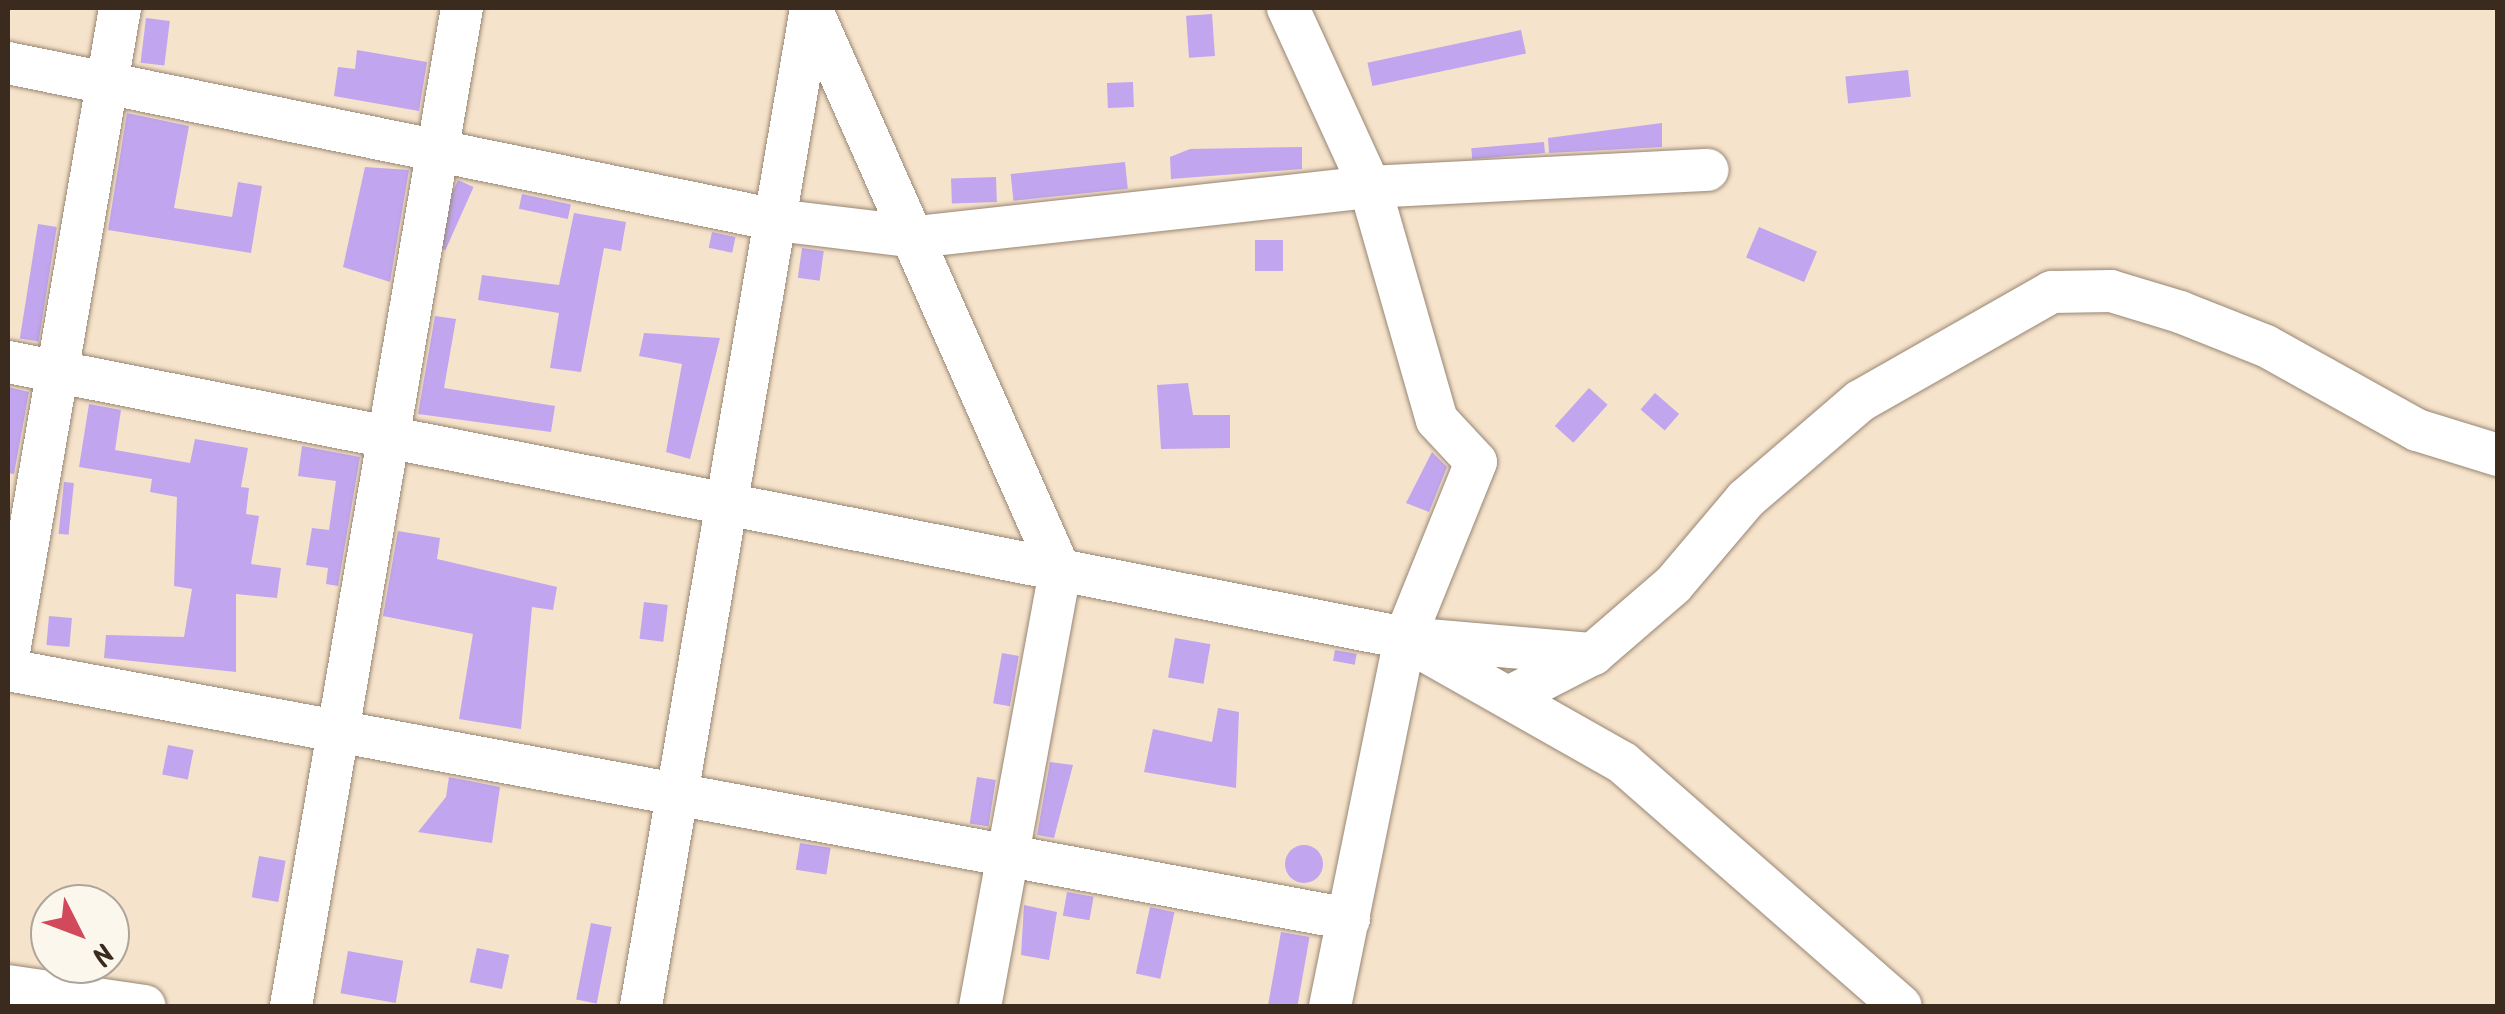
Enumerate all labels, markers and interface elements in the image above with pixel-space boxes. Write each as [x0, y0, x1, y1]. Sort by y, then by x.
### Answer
north arrow [30, 884, 130, 984]
text: N [79, 931, 124, 975]

